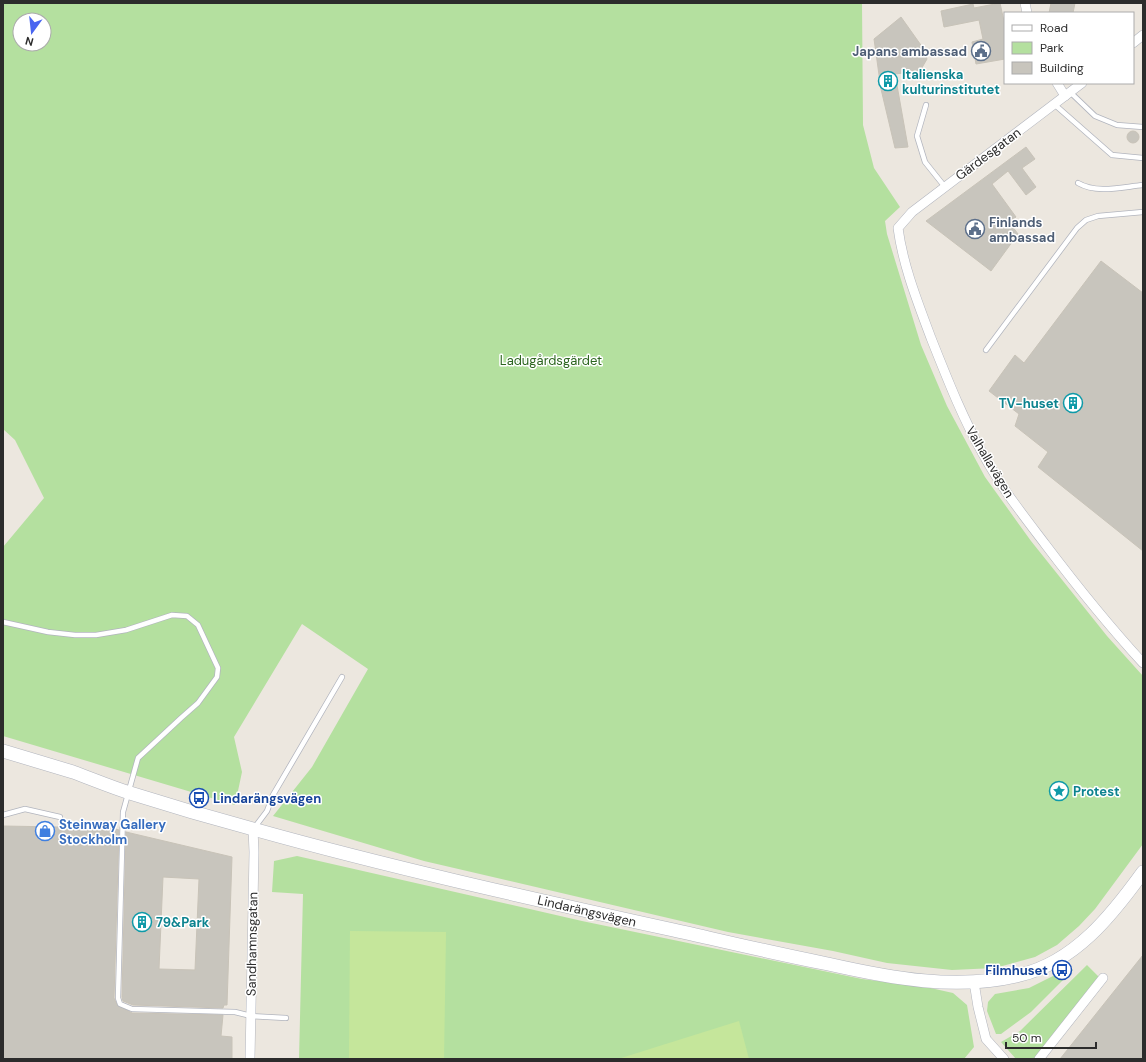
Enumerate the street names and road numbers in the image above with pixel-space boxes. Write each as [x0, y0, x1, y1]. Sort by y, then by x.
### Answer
street label: Gärdesgatan [952, 124, 1024, 184]
street label: Valhallavägen [962, 423, 1018, 501]
street label: Lindarängsvägen [536, 891, 638, 931]
street label: Sandhamnsgatan [243, 892, 261, 996]

